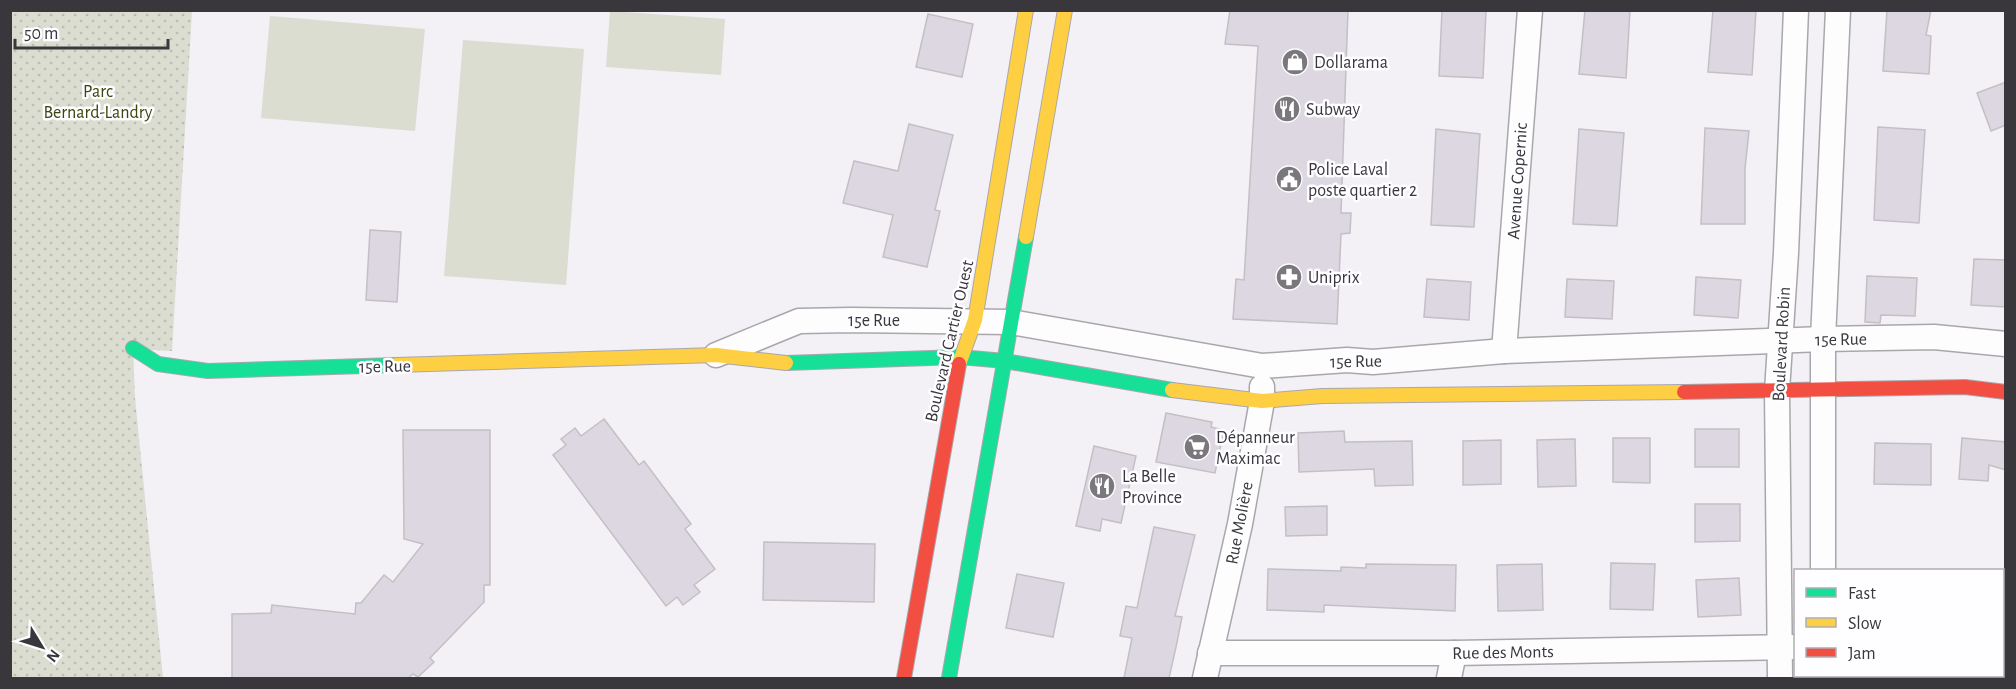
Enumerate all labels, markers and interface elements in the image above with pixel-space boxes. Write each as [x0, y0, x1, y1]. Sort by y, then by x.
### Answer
scale bar [15, 12, 168, 50]
text: 50 m [24, 25, 58, 43]
shop icon: Dollarama [1280, 47, 1310, 77]
place label: Dollarama [1314, 54, 1388, 72]
park label: Parc Bernard-Landry [43, 83, 153, 122]
restaurant icon: Subway [1272, 94, 1302, 124]
place label: Subway [1306, 101, 1361, 119]
street label: Avenue Copernic [1505, 122, 1531, 240]
place label: Police Laval poste quartier 2 [1308, 161, 1417, 200]
public building icon: Police Laval poste quartier 2 [1274, 164, 1304, 194]
street label: Boulevard Cartier Ouest [923, 258, 977, 424]
pharmacy icon: Uniprix [1274, 262, 1304, 292]
place label: Uniprix [1308, 269, 1360, 287]
street label: Boulevard Robin [1770, 286, 1794, 402]
street label: 15e Rue [848, 312, 900, 330]
street label: 15e Rue [1815, 331, 1867, 349]
street label: 15e Rue [1330, 353, 1382, 371]
street label: 15e Rue [359, 358, 411, 376]
place label: Dépanneur Maximac [1216, 429, 1295, 468]
supermarket icon: Dépanneur Maximac [1182, 432, 1212, 462]
place label: La Belle Province [1122, 468, 1182, 507]
restaurant icon: La Belle Province [1087, 471, 1117, 501]
street label: Rue Molière [1223, 480, 1257, 566]
legend [1794, 569, 2004, 677]
text: Fast [1848, 585, 1876, 603]
text: Slow [1848, 615, 1881, 633]
north arrow [12, 617, 72, 677]
street label: Rue des Monts [1452, 643, 1554, 663]
text: Jam [1848, 645, 1876, 663]
text: N [43, 646, 63, 665]

